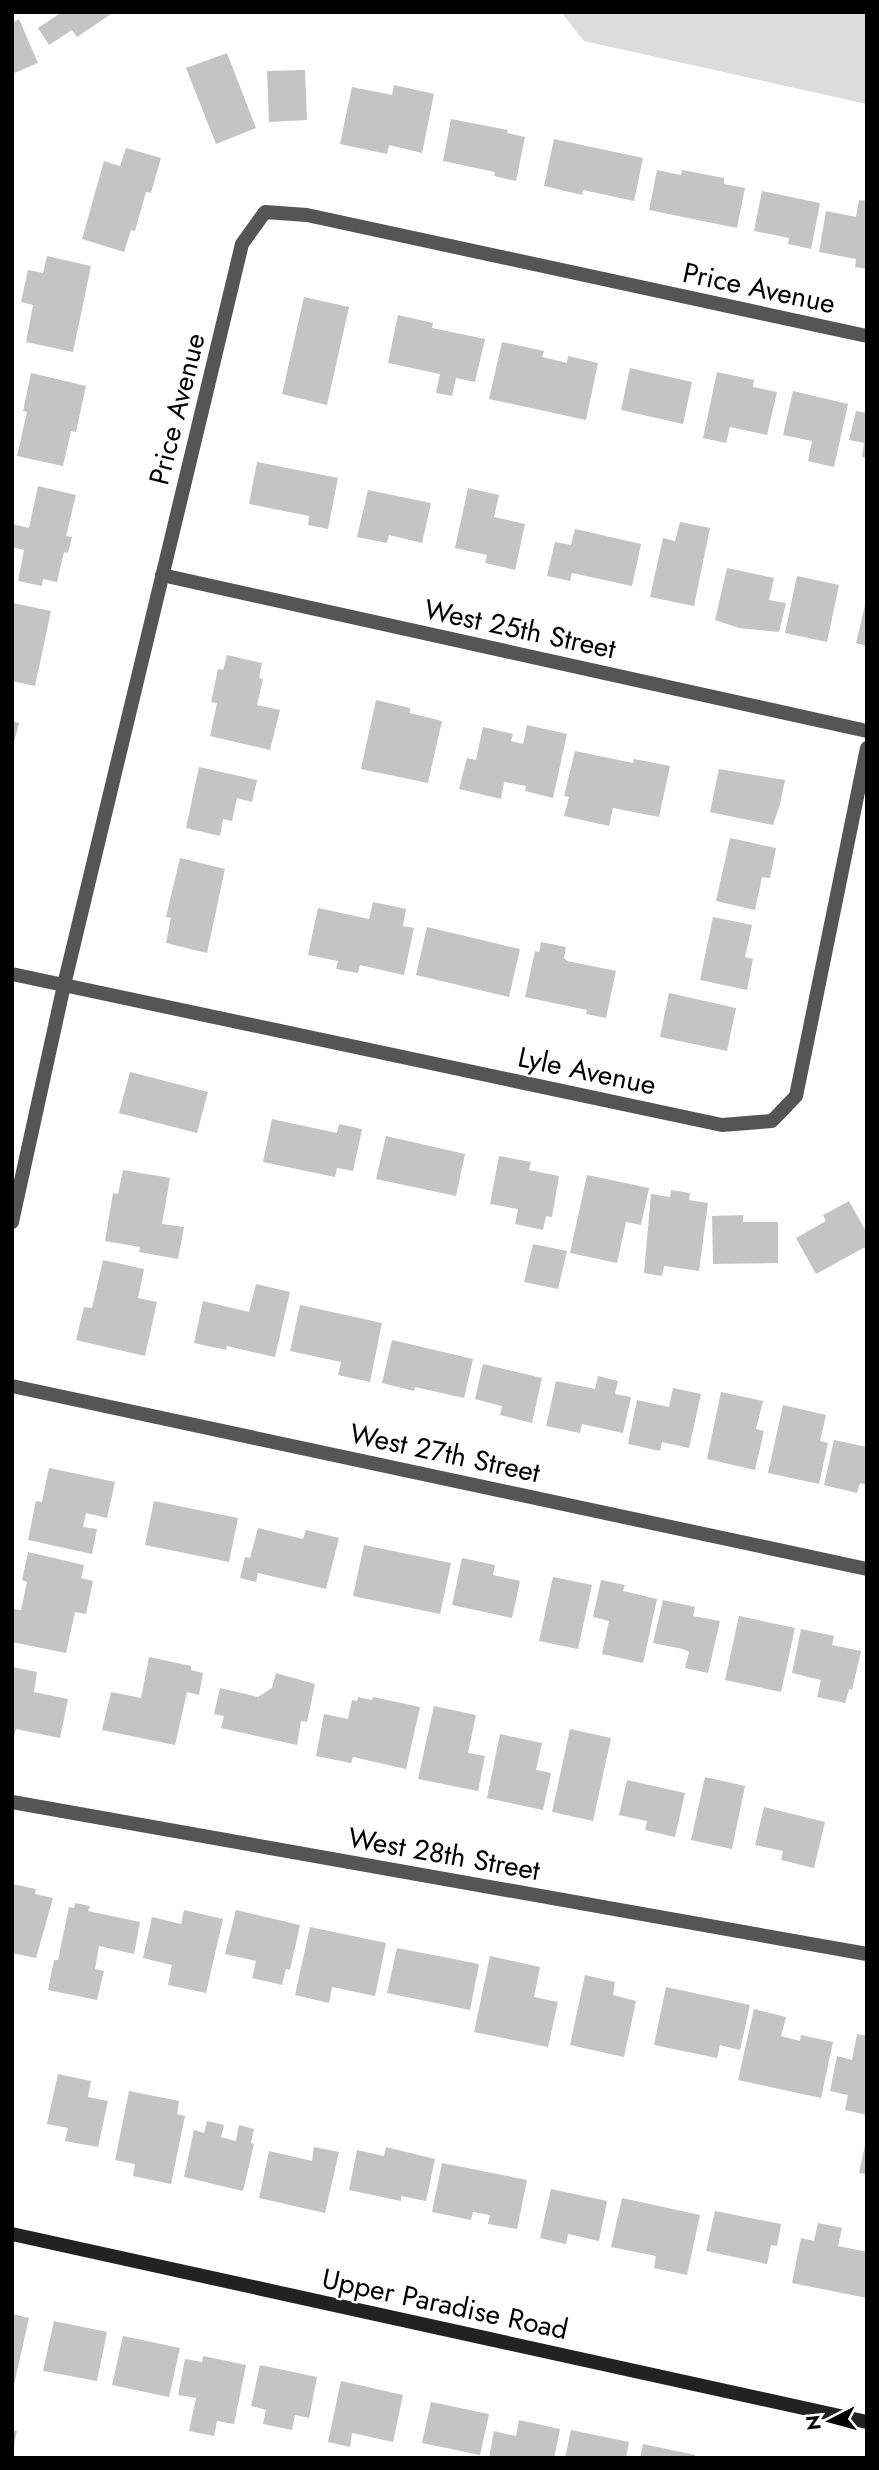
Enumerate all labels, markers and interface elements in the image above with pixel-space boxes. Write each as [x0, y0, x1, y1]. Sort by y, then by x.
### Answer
street label: Price Avenue [679, 252, 839, 324]
street label: Price Avenue [138, 329, 216, 489]
street label: West 25th Street [421, 589, 620, 669]
street label: Lyle Avenue [514, 1036, 660, 1106]
street label: West 27th Street [346, 1413, 544, 1493]
street label: West 28th Street [345, 1817, 543, 1891]
street label: Upper Paradise Road [318, 2258, 572, 2350]
north arrow [795, 2386, 865, 2456]
text: N [799, 2414, 828, 2432]

